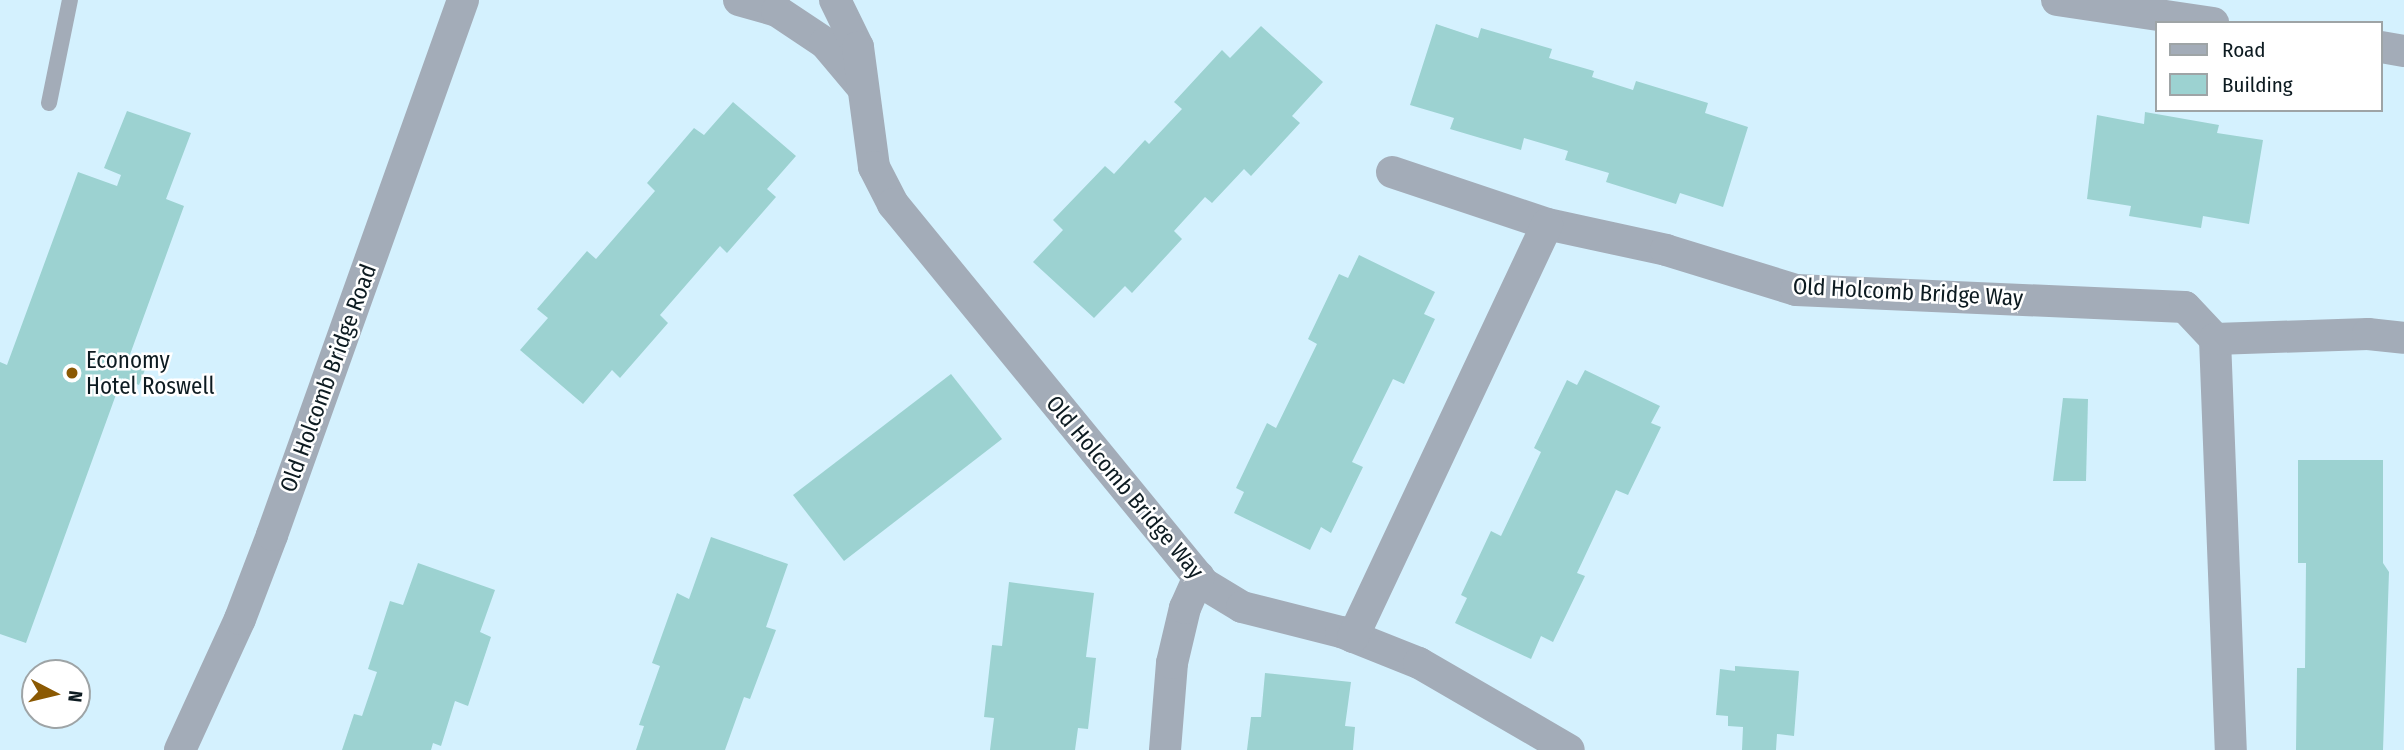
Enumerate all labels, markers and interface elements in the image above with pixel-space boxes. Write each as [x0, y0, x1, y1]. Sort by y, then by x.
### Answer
legend [2156, 21, 2383, 112]
text: Road [2222, 37, 2266, 63]
text: Building [2222, 72, 2293, 98]
street label: Old Holcomb Bridge Road [274, 260, 382, 496]
street label: Old Holcomb Bridge Way [1792, 272, 2024, 312]
place label: Economy Hotel Roswell [86, 346, 215, 400]
marker: Economy Hotel Roswell [64, 365, 80, 381]
street label: Old Holcomb Bridge Way [1040, 390, 1210, 584]
north arrow [21, 659, 91, 729]
text: N [63, 689, 87, 703]

